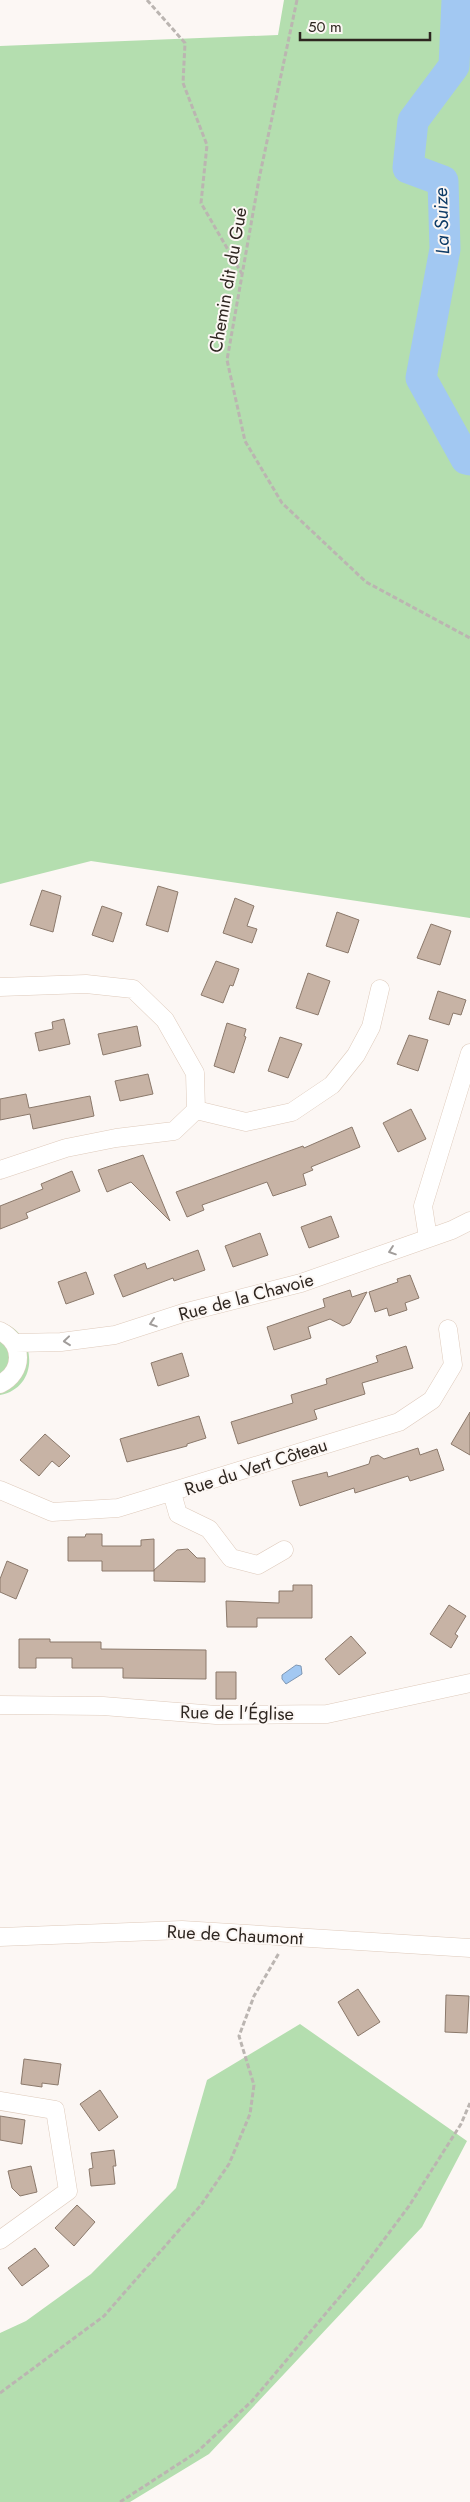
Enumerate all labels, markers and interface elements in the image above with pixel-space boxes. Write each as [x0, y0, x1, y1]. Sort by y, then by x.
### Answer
scale bar [300, 10, 430, 42]
text: 50 m [308, 16, 342, 38]
water label: La Suize [427, 187, 456, 255]
street label: Chemin dit du Gué [202, 205, 254, 355]
one-way arrow [388, 1245, 397, 1255]
street label: Rue de la Chavoie [175, 1266, 317, 1328]
one-way arrow [149, 1317, 158, 1327]
one-way arrow [62, 1335, 70, 1346]
street label: Rue du Vert Côteau [181, 1432, 331, 1502]
street label: Rue de l'Église [180, 1699, 294, 1727]
street label: Rue de Chaumont [166, 1918, 305, 1952]

